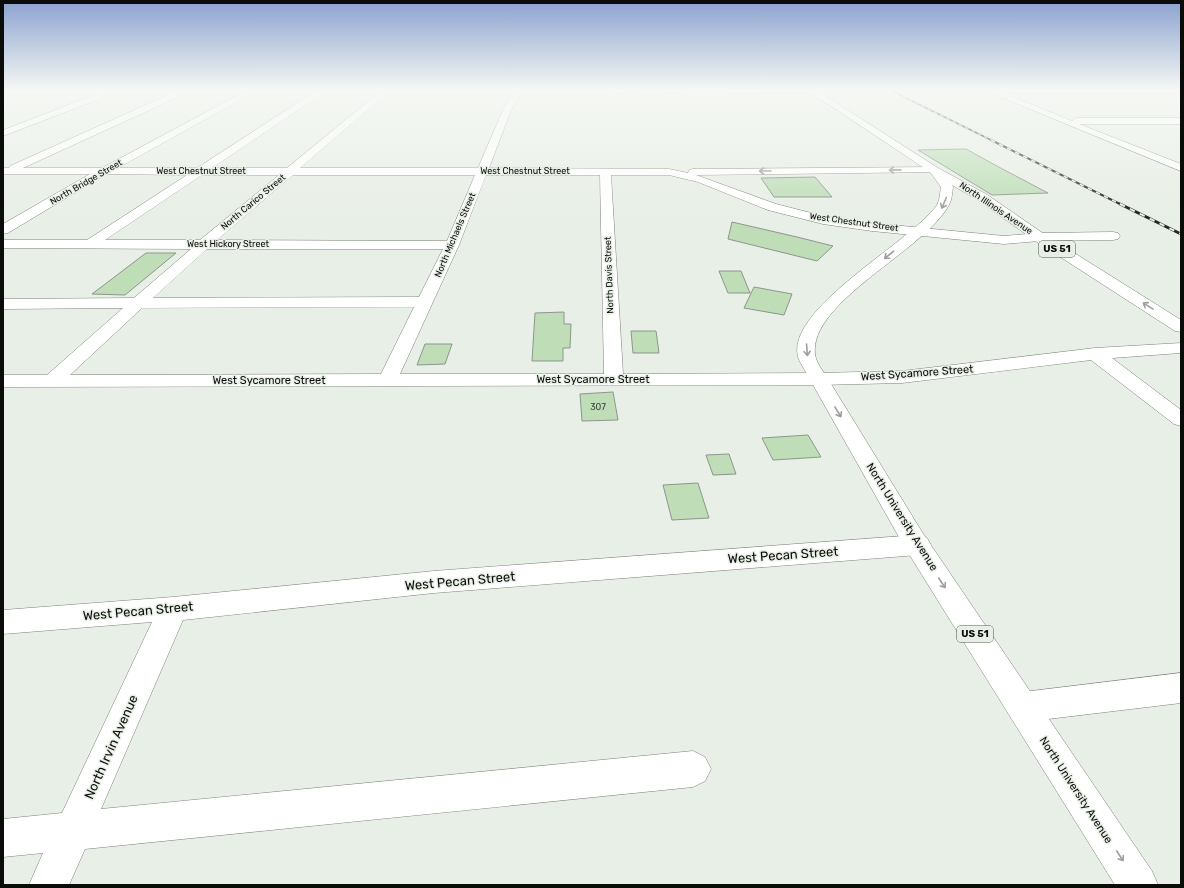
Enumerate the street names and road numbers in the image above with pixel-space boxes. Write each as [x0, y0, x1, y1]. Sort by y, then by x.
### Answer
street label: North Bridge Street [48, 157, 124, 207]
street label: West Chestnut Street [156, 166, 246, 176]
street label: West Chestnut Street [480, 166, 570, 176]
street label: North Carico Street [219, 172, 288, 232]
street label: North Illinois Avenue [958, 180, 1034, 236]
street label: North Michaels Street [433, 191, 478, 279]
street label: West Chestnut Street [809, 211, 900, 233]
street label: North Davis Street [603, 236, 615, 314]
street label: West Hickory Street [187, 239, 269, 249]
road number: US 51 [1039, 241, 1075, 257]
street label: West Sycamore Street [860, 363, 975, 383]
street label: West Sycamore Street [536, 373, 650, 386]
street label: West Sycamore Street [212, 374, 326, 387]
street label: North University Avenue [864, 461, 940, 573]
street label: West Pecan Street [727, 544, 839, 566]
street label: West Pecan Street [404, 569, 516, 593]
street label: West Pecan Street [82, 599, 194, 623]
road number: US 51 [957, 626, 993, 642]
street label: North Irvin Avenue [81, 692, 141, 802]
street label: North University Avenue [1037, 734, 1115, 846]

